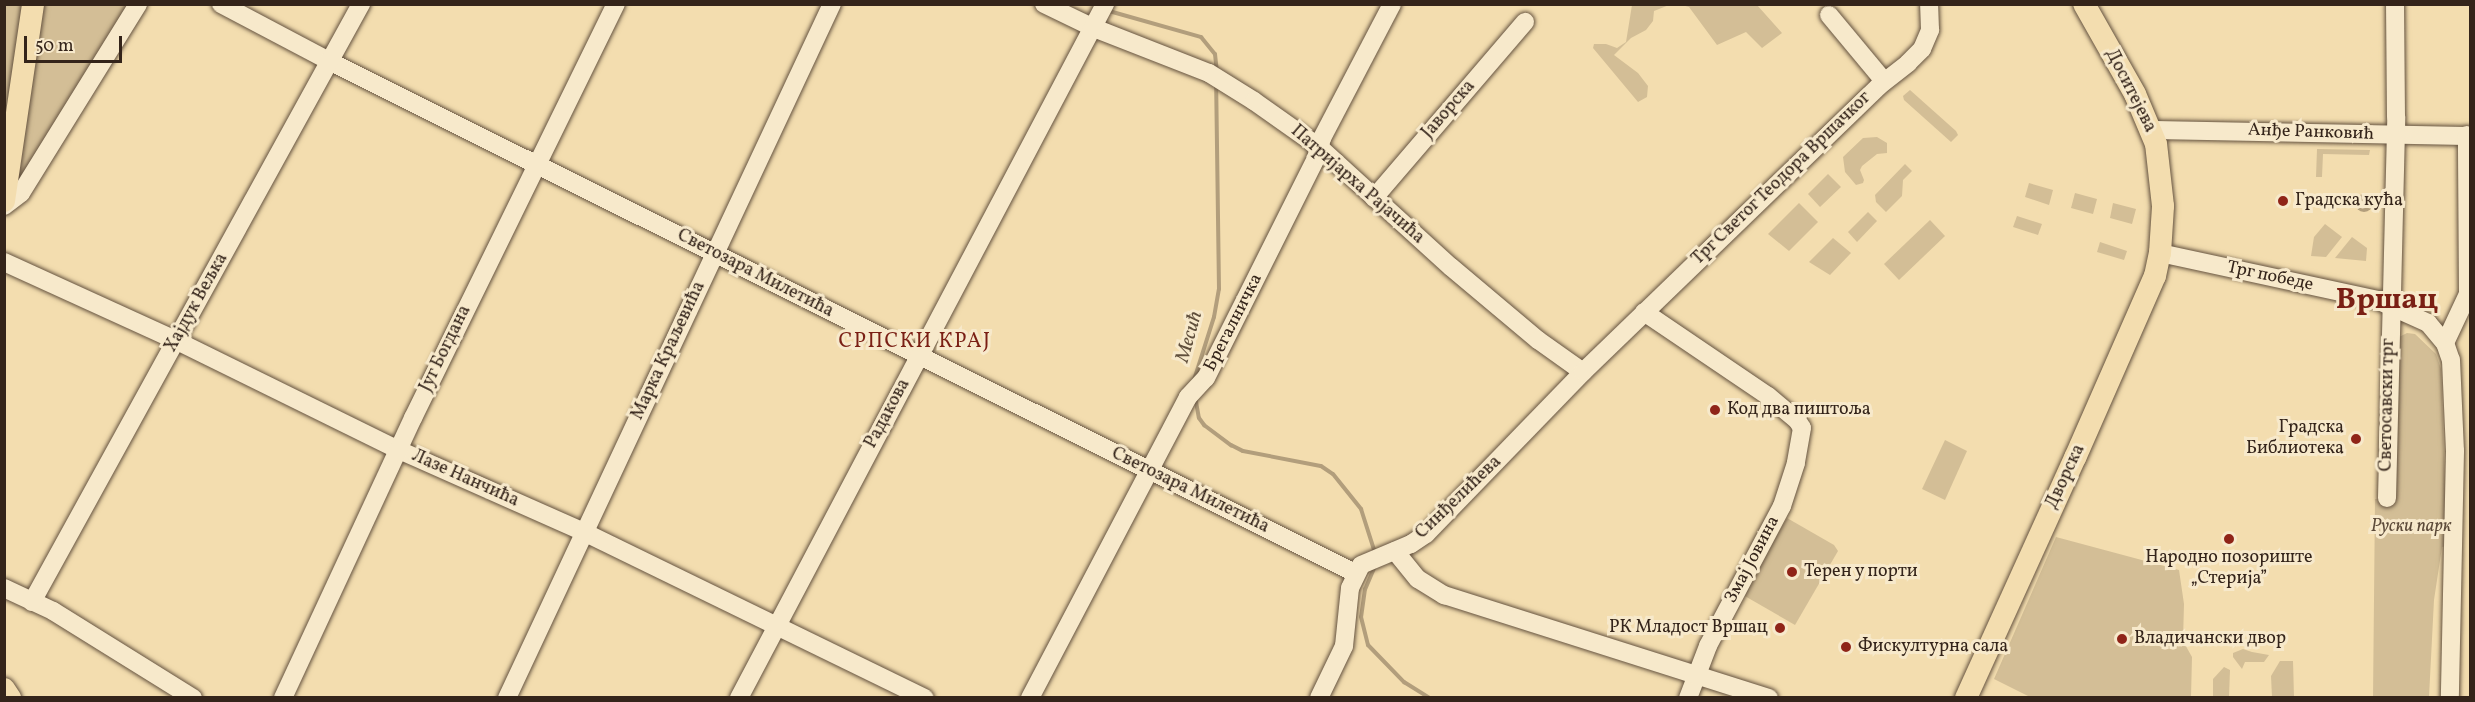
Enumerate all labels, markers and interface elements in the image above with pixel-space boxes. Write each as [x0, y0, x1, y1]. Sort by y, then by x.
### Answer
scale bar [27, 24, 124, 62]
text: 50 m [35, 34, 74, 59]
street label: Доситејева [2100, 46, 2160, 136]
street label: Јаворска [1418, 76, 1480, 144]
street label: Трг Светог Теодора Вршачког [1687, 87, 1877, 271]
street label: Анђе Ранковић [2248, 120, 2374, 146]
street label: Патријарха Рајачића [1286, 121, 1428, 249]
place label: Градска кућа [2295, 190, 2403, 212]
marker: Градска кућа [2276, 194, 2290, 208]
street label: Светозара Милетића [673, 225, 837, 323]
street label: Хајдук Вељка [161, 250, 233, 356]
street label: Трг победе [2225, 257, 2315, 297]
street label: Брегалничка [1200, 271, 1268, 375]
street label: Марка Краљевића [627, 278, 711, 424]
district label: Вршац [2336, 282, 2438, 318]
street label: Југ Богдана [416, 302, 476, 396]
water label: Месић [1171, 309, 1209, 365]
district label: СРПСКИ КРАЈ [838, 329, 992, 355]
street label: Светосавски трг [2376, 338, 2400, 472]
street label: Радакова [861, 376, 915, 452]
place label: Код два пиштоља [1727, 399, 1871, 421]
marker: Код два пиштоља [1708, 403, 1722, 417]
place label: Градска Библиотека [2246, 418, 2344, 460]
marker: Градска Библиотека [2349, 432, 2363, 446]
street label: Дворска [2042, 441, 2090, 513]
street label: Светозара Милетића [1108, 443, 1272, 539]
street label: Лазе Нанчића [408, 446, 522, 512]
street label: Синђелићева [1412, 452, 1506, 544]
street label: Змај Јовина [1721, 513, 1785, 607]
park label: Руски парк [2371, 516, 2451, 538]
marker: Народно позориште „Стерија” [2222, 532, 2236, 546]
place label: Народно позориште „Стерија” [2145, 548, 2313, 590]
place label: Терен у порти [1804, 561, 1919, 583]
marker: Терен у порти [1785, 565, 1799, 579]
place label: РК Младост Вршац [1609, 617, 1768, 639]
marker: РК Младост Вршац [1773, 621, 1787, 635]
place label: Владичански двор [2134, 628, 2286, 650]
marker: Владичански двор [2115, 632, 2129, 646]
place label: Фискултурна сала [1858, 636, 2008, 658]
marker: Фискултурна сала [1839, 640, 1853, 654]

